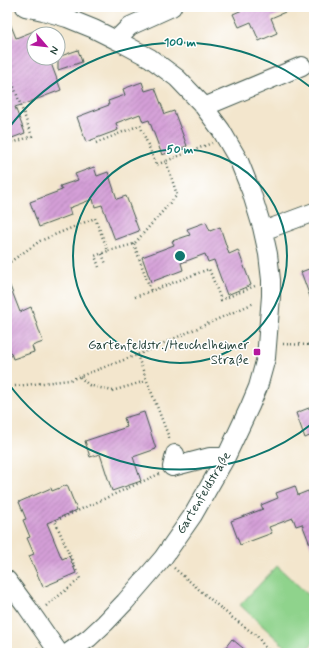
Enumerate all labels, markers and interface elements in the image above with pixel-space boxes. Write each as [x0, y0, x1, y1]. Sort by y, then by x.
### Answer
north arrow [26, 26, 66, 66]
text: 100 m [164, 35, 197, 51]
text: N [46, 44, 62, 57]
text: 50 m [167, 142, 194, 158]
centre of rings [173, 249, 187, 263]
place label: Gartenfeldstr./Heuchelheimer Straße [88, 337, 250, 369]
marker: Gartenfeldstr./Heuchelheimer Straße [252, 347, 262, 357]
street label: Gartenfeldstraße [173, 449, 235, 537]

